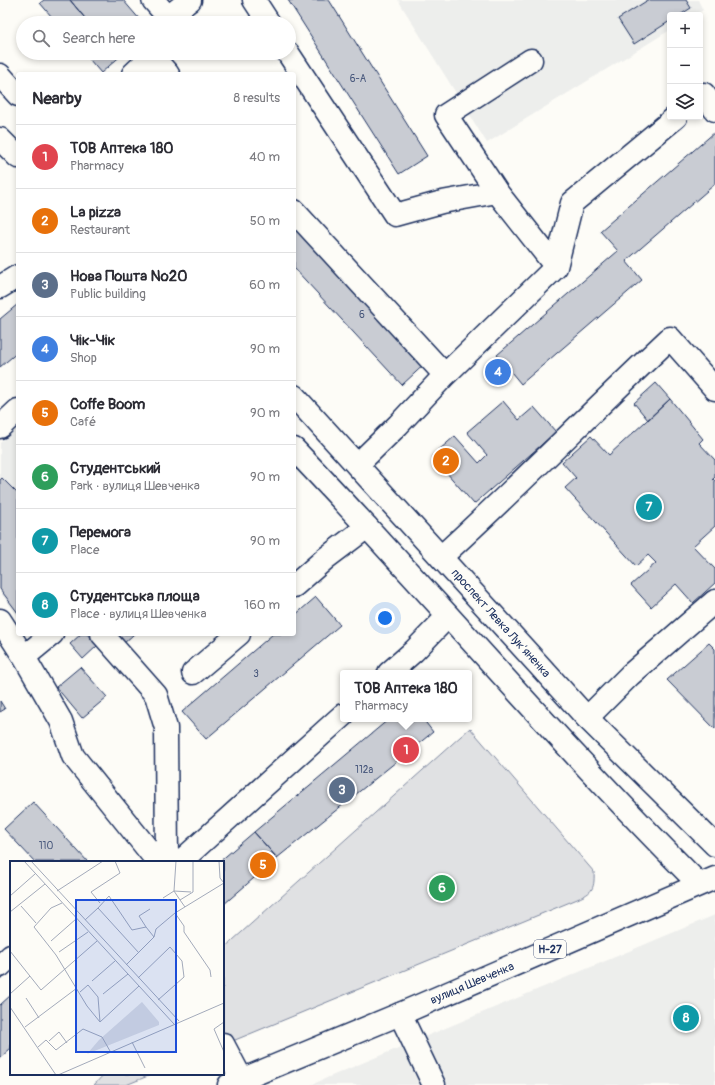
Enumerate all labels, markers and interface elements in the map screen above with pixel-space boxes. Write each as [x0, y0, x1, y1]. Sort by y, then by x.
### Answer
map controls [667, 12, 703, 120]
button: + [667, 12, 703, 48]
search box [16, 16, 296, 60]
icon: search [30, 27, 52, 49]
text: Search here [62, 29, 135, 48]
button: − [667, 48, 703, 84]
house number: 6-А [350, 73, 367, 85]
button: layers [667, 84, 703, 120]
text: Nearby [32, 88, 81, 109]
text: 8 results [234, 90, 280, 106]
text: ТОВ Аптека 180 [70, 139, 174, 158]
text: 1 [42, 149, 48, 165]
text: 40 m [249, 149, 280, 165]
text: Pharmacy [70, 158, 124, 174]
text: La pizza [70, 203, 121, 222]
text: 2 [41, 213, 49, 229]
text: 50 m [250, 213, 280, 229]
text: Restaurant [70, 222, 130, 238]
text: Нова Пошта №20 [70, 267, 187, 286]
text: 3 [41, 277, 49, 293]
text: 60 m [249, 277, 280, 293]
text: Public building [70, 286, 146, 302]
house number: 6 [359, 309, 365, 321]
text: Чік-Чік [70, 331, 115, 350]
text: 4 [41, 341, 49, 357]
text: 90 m [250, 341, 280, 357]
text: Shop [70, 350, 97, 366]
pin: 4 [485, 357, 511, 387]
text: Coffe Boom [70, 395, 145, 414]
text: 5 [41, 405, 49, 421]
text: 90 m [250, 405, 280, 421]
text: Café [70, 414, 96, 430]
pin: 2 [433, 446, 459, 476]
text: Студентський [70, 459, 161, 478]
text: 6 [41, 469, 49, 485]
text: 90 m [250, 469, 280, 485]
text: Park · вулиця Шевченка [70, 478, 200, 494]
pin: 7 [636, 492, 662, 522]
text: Перемога [70, 523, 131, 542]
text: 7 [42, 533, 48, 549]
text: 90 m [250, 533, 280, 549]
text: Place [70, 542, 99, 558]
street label: проспект Левка Лукʼяненка [448, 566, 554, 681]
text: Студентська площа [70, 587, 200, 606]
text: 8 [42, 597, 48, 613]
text: 160 m [244, 597, 280, 613]
text: Place · вулиця Шевченка [70, 606, 206, 622]
your location [375, 608, 395, 628]
house number: 3 [253, 668, 259, 680]
popup [340, 670, 472, 722]
text: ТОВ Аптека 180 [354, 679, 458, 698]
text: Pharmacy [354, 698, 408, 714]
pin: 1 [393, 735, 419, 765]
house number: 112а [355, 764, 373, 776]
pin: 3 [329, 775, 355, 805]
house number: 110 [39, 840, 53, 852]
pin: 5 [250, 850, 276, 880]
inset map [10, 861, 224, 1075]
pin: 6 [429, 873, 455, 903]
road number: Н-27 [534, 940, 566, 958]
street label: вулиця Шевченка [428, 959, 517, 1008]
pin: 8 [673, 1003, 699, 1033]

